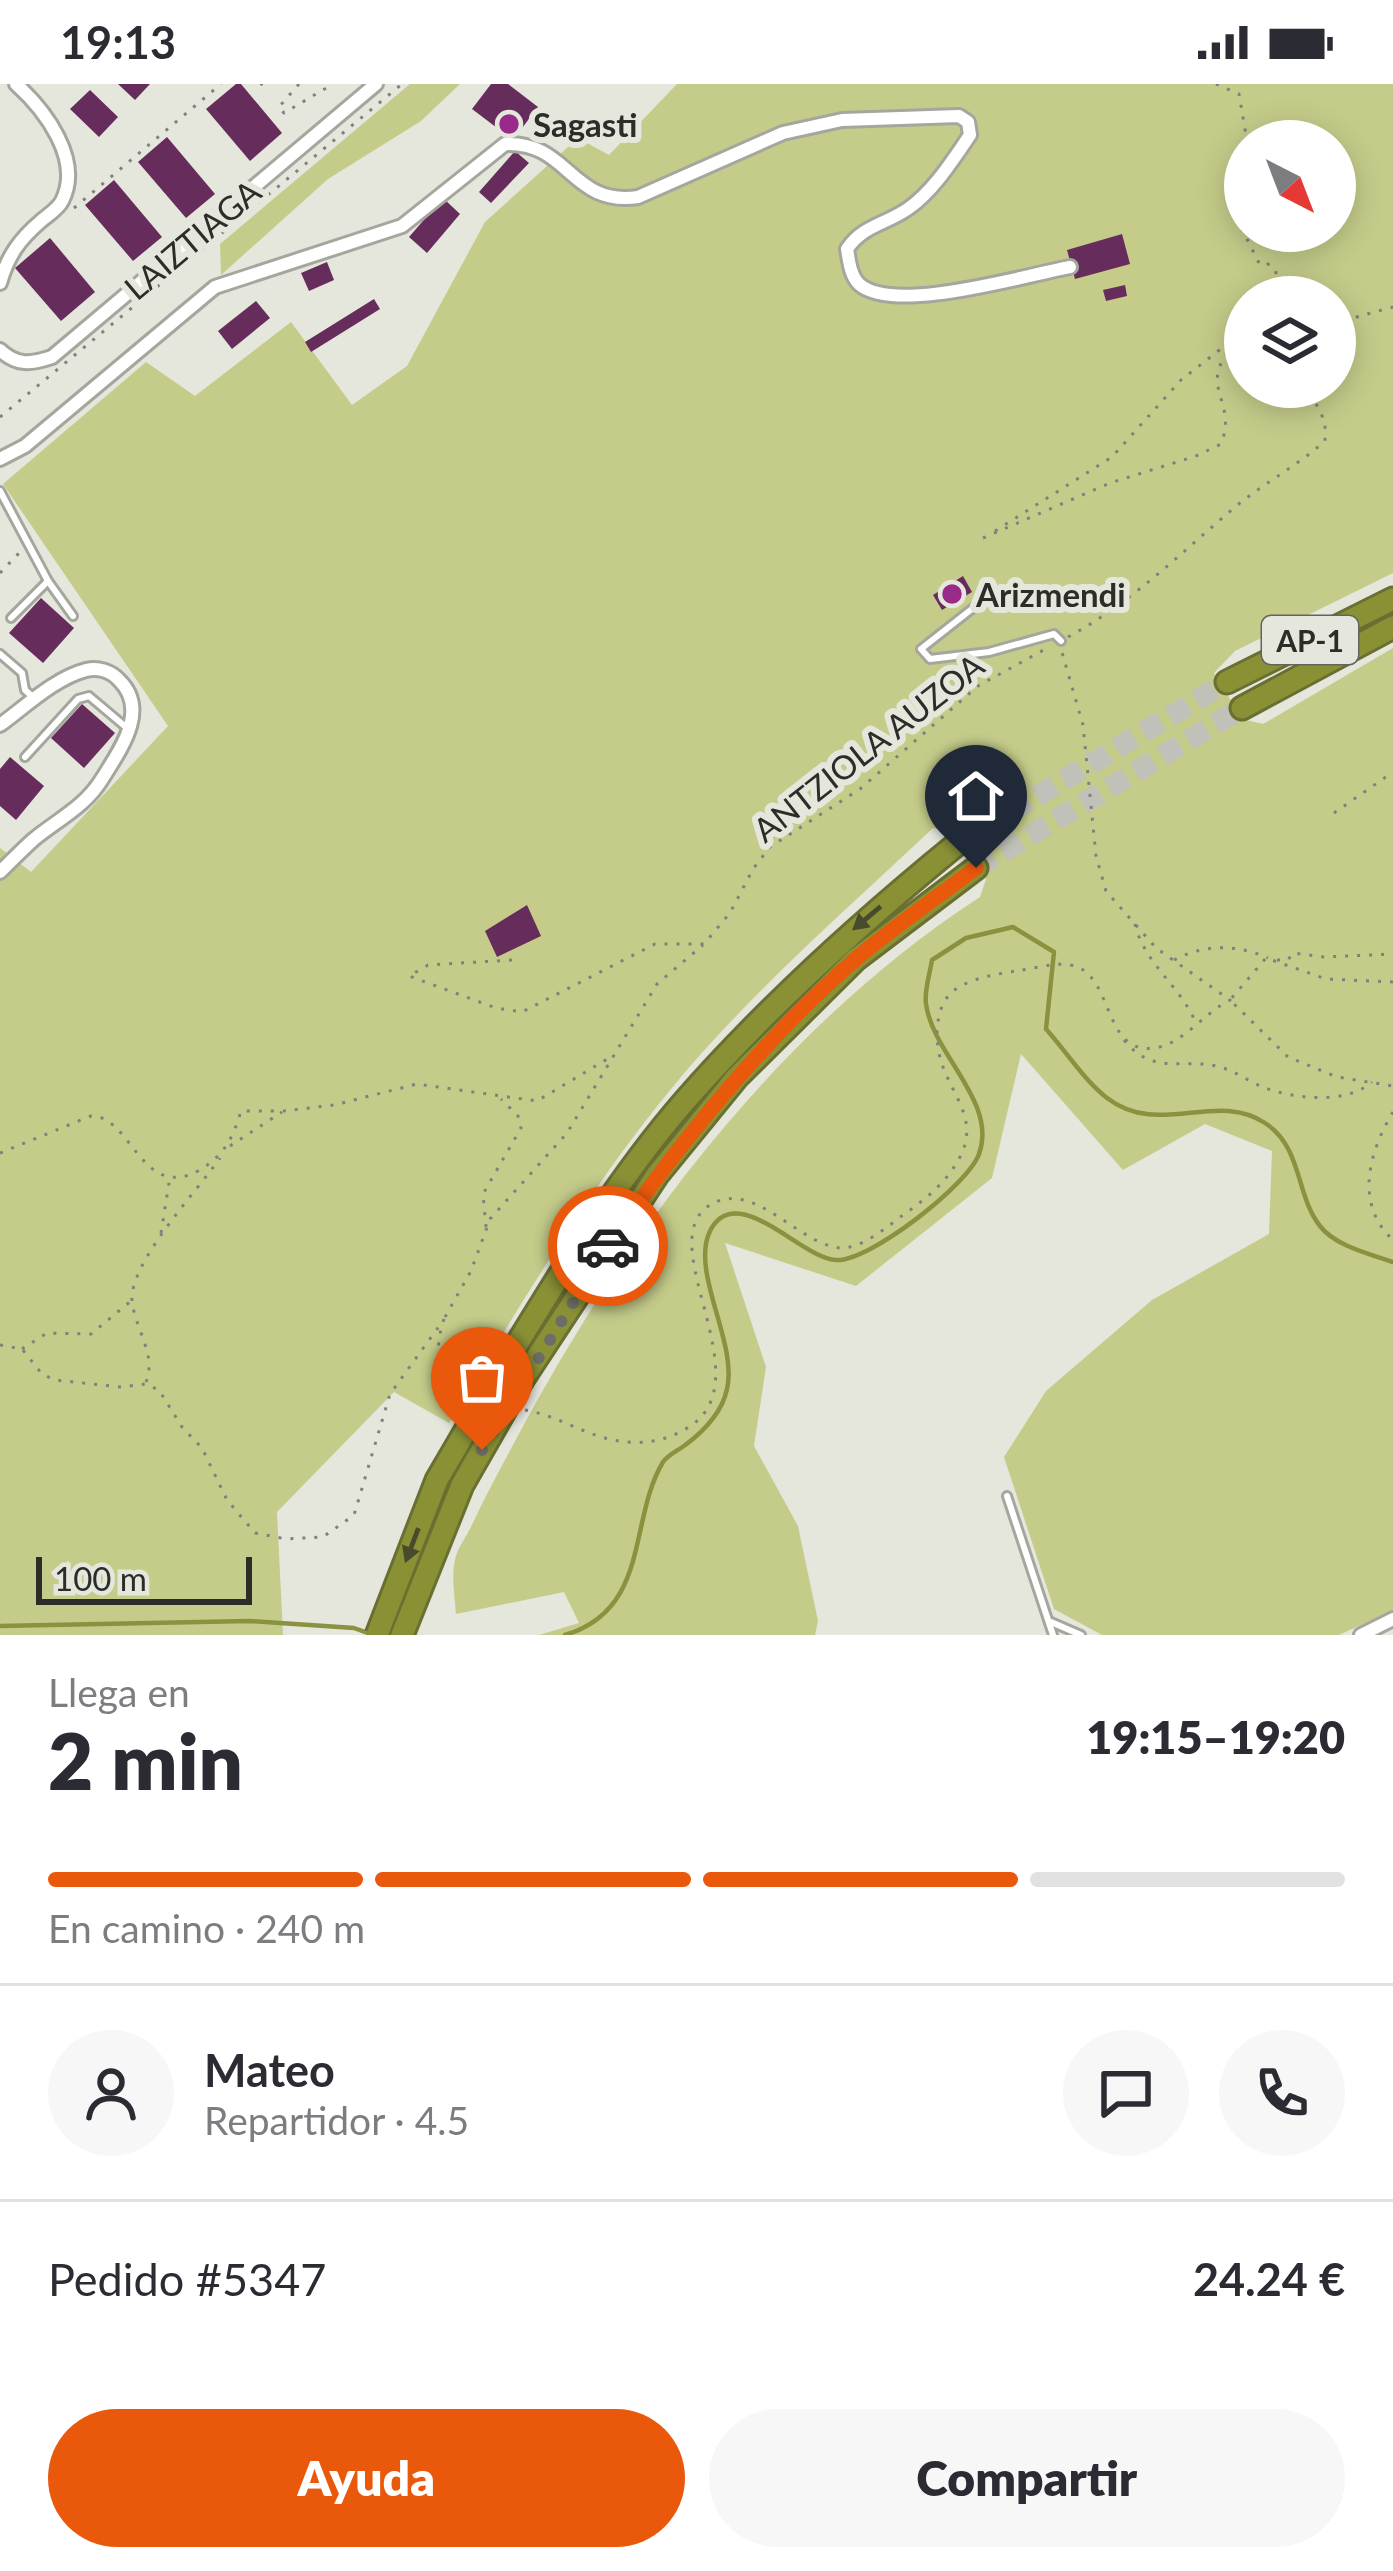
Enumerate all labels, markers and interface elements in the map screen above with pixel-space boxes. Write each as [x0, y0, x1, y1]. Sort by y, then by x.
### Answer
text: 19:13 [60, 15, 176, 69]
place label: Sagasti [533, 104, 638, 144]
marker: Sagasti [496, 111, 522, 137]
north arrow [1224, 120, 1356, 252]
map controls [1224, 120, 1356, 408]
street label: LAIZTIAGA [116, 170, 269, 307]
button: layers [1224, 276, 1356, 408]
place label: Arizmendi [975, 574, 1126, 614]
marker: Arizmendi [939, 581, 965, 607]
road number: AP-1 [1262, 616, 1358, 664]
street label: ANTZIOLA AUZOA [745, 644, 992, 849]
pin [925, 745, 1027, 868]
icon: home [943, 763, 1009, 829]
one-way arrow [852, 904, 882, 931]
courier [548, 1186, 668, 1306]
icon: car [575, 1213, 641, 1279]
pin [431, 1327, 533, 1450]
icon: bag [449, 1345, 515, 1411]
one-way arrow [402, 1528, 421, 1564]
scale bar [36, 1551, 252, 1604]
text: 100 m [54, 1558, 147, 1598]
text: Llega en [48, 1669, 190, 1715]
text: 19:15–19:20 [1086, 1710, 1345, 1764]
text: 2 min [48, 1713, 243, 1807]
text: En camino · 240 m [48, 1905, 365, 1951]
button: person [48, 2030, 174, 2156]
button: chat [1063, 2030, 1189, 2156]
button: phone [1219, 2030, 1345, 2156]
text: Mateo [204, 2043, 335, 2097]
text: Repartidor · 4.5 [204, 2097, 469, 2143]
text: Pedido #5347 [48, 2252, 326, 2306]
text: 24.24 € [1193, 2252, 1345, 2306]
button: Ayuda [48, 2409, 685, 2547]
button: Compartir [709, 2409, 1345, 2547]

